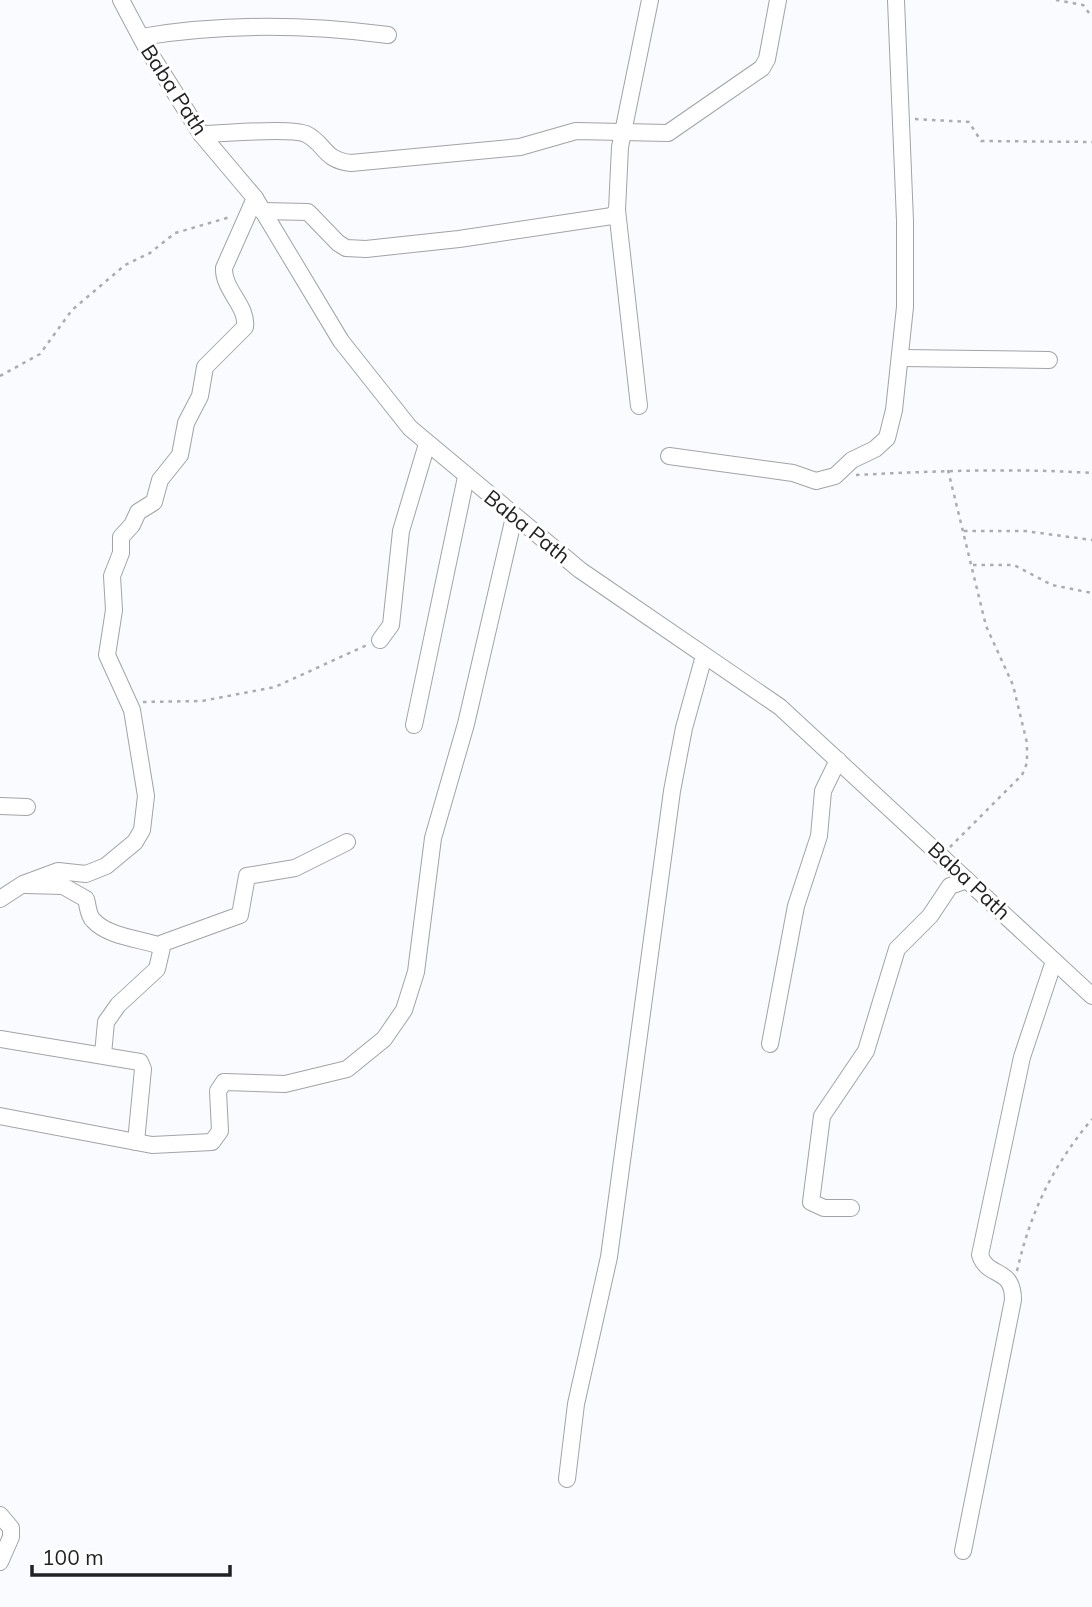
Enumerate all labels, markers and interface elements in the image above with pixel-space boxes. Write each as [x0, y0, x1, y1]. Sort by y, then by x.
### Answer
street label: Baba Path [136, 39, 214, 140]
street label: Baba Path [479, 484, 576, 569]
street label: Baba Path [923, 836, 1016, 925]
scale bar [32, 1534, 229, 1578]
text: 100 m [42, 1544, 104, 1570]

